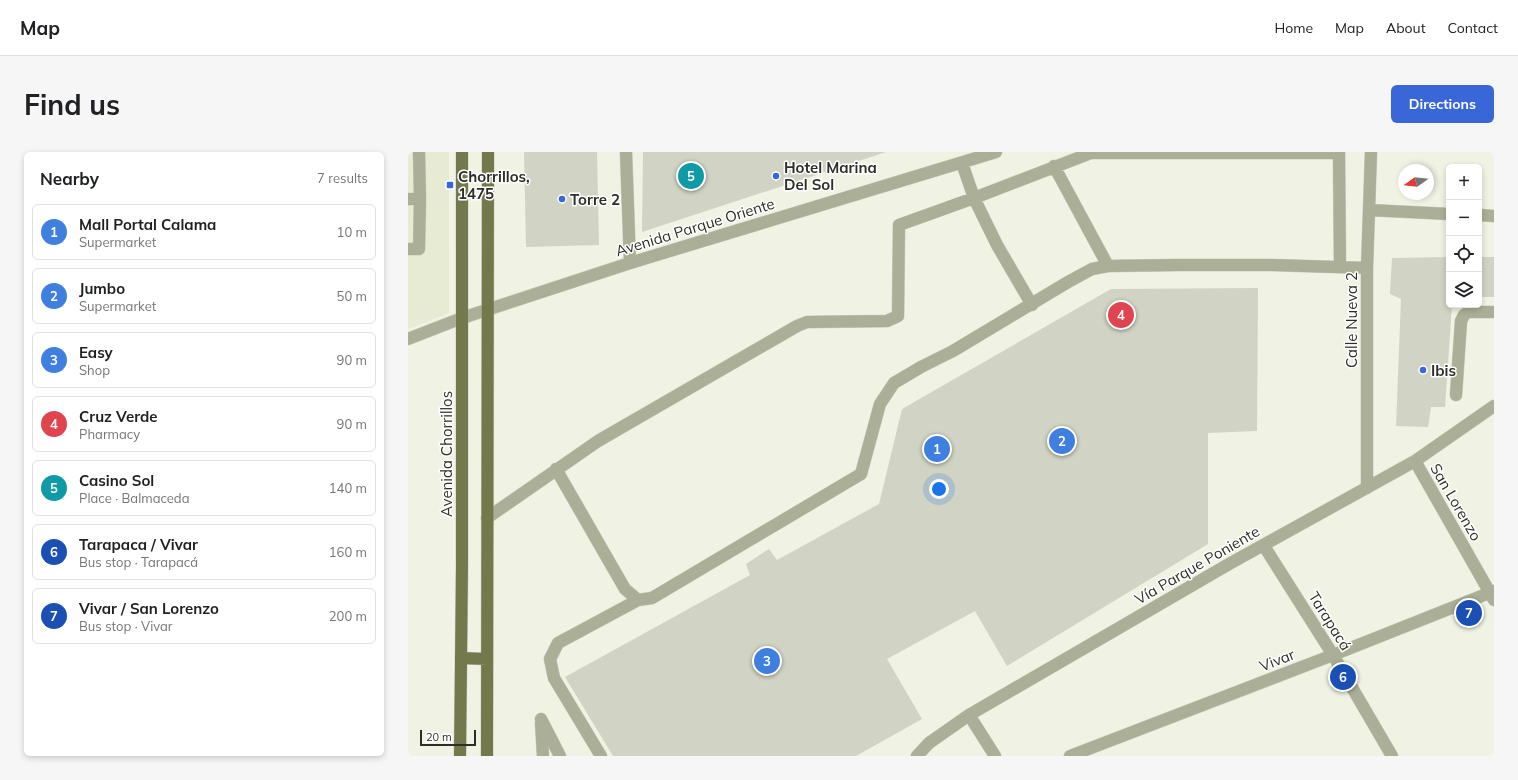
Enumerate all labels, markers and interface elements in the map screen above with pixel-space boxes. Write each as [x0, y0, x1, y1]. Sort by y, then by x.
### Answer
text: Map [20, 16, 60, 40]
text: Home [1274, 19, 1313, 37]
text: Map [1335, 19, 1364, 37]
text: About [1386, 19, 1426, 37]
text: Contact [1448, 19, 1498, 37]
button: Directions [1391, 85, 1494, 123]
text: Find us [24, 87, 120, 122]
place label: Hotel Marina Del Sol [784, 158, 877, 194]
pin: 5 [678, 161, 704, 191]
north arrow [1398, 164, 1434, 200]
map controls [1446, 164, 1482, 308]
button: + [1446, 164, 1482, 200]
place label: Chorrillos, 1475 [458, 167, 530, 203]
text: Nearby [40, 168, 99, 189]
text: 7 results [317, 170, 368, 186]
marker: Hotel Marina Del Sol [771, 171, 781, 181]
marker: Chorrillos, 1475 [445, 180, 455, 190]
place label: Torre 2 [570, 190, 620, 209]
marker: Torre 2 [557, 194, 567, 204]
street label: Avenida Parque Oriente [613, 194, 777, 260]
button: − [1446, 200, 1482, 236]
text: Mall Portal Calama [79, 215, 216, 234]
text: 1 [50, 224, 58, 240]
text: 10 m [337, 224, 367, 240]
text: Supermarket [79, 234, 156, 250]
button: locate [1446, 236, 1482, 272]
street label: Calle Nueva 2 [1342, 272, 1361, 368]
button: layers [1446, 272, 1482, 308]
text: Jumbo [79, 279, 125, 298]
text: 2 [50, 288, 58, 304]
text: 50 m [337, 288, 367, 304]
text: Supermarket [79, 298, 156, 314]
pin: 4 [1108, 300, 1134, 330]
text: Easy [79, 343, 113, 362]
text: 3 [50, 352, 58, 368]
text: 90 m [337, 352, 367, 368]
place label: Ibis [1431, 361, 1456, 380]
text: Shop [79, 362, 110, 378]
marker: Ibis [1418, 365, 1428, 375]
street label: Avenida Chorrillos [437, 391, 456, 517]
text: Cruz Verde [79, 407, 158, 426]
text: 4 [50, 416, 58, 432]
text: 90 m [337, 416, 367, 432]
text: Pharmacy [79, 426, 140, 442]
pin: 2 [1049, 426, 1075, 456]
pin: 1 [924, 434, 950, 464]
street label: San Lorenzo [1426, 460, 1486, 544]
text: Casino Sol [79, 471, 154, 490]
your location [929, 479, 949, 499]
text: 5 [50, 480, 58, 496]
text: 140 m [329, 480, 367, 496]
text: Place · Balmaceda [79, 490, 189, 506]
street label: Vía Parque Poniente [1131, 521, 1263, 609]
text: Tarapaca / Vivar [79, 535, 198, 554]
text: 6 [50, 544, 58, 560]
text: 160 m [329, 544, 367, 560]
text: Bus stop · Tarapacá [79, 554, 198, 570]
street label: Tarapacá [1305, 588, 1355, 654]
pin: 7 [1456, 598, 1482, 628]
text: Vivar / San Lorenzo [79, 599, 219, 618]
text: 7 [50, 608, 58, 624]
text: 200 m [329, 608, 367, 624]
text: Bus stop · Vivar [79, 618, 173, 634]
street label: Vivar [1257, 644, 1298, 675]
pin: 3 [754, 646, 780, 676]
pin: 6 [1330, 662, 1356, 692]
scale bar [420, 728, 476, 747]
text: 20 m [426, 730, 452, 744]

